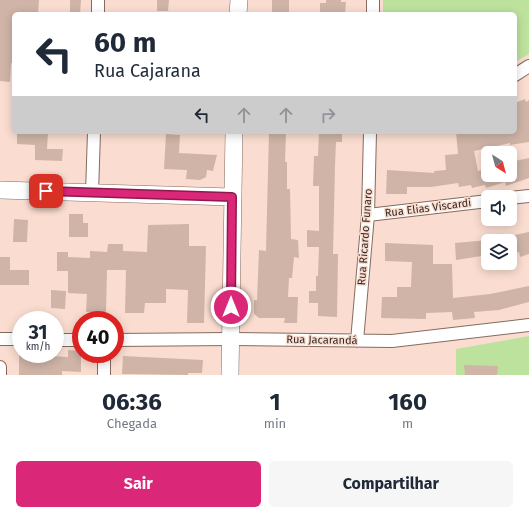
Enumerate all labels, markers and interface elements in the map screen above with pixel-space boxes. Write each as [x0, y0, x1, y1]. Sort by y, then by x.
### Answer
text: 60 m [94, 26, 156, 59]
icon: left [28, 28, 80, 80]
text: Rua Cajarana [94, 60, 201, 82]
icon: left [191, 104, 213, 126]
icon: ahead [233, 104, 255, 126]
icon: ahead [275, 104, 297, 126]
icon: right [317, 104, 339, 126]
north arrow [481, 146, 517, 182]
map controls [481, 146, 517, 270]
pin [29, 174, 63, 208]
icon: arrive [35, 180, 57, 202]
street label: Rua Ricardo Funaro [355, 188, 375, 286]
button: sound [481, 190, 517, 226]
street label: Rua Elias Viscardi [384, 196, 472, 220]
button: layers [481, 234, 517, 270]
position arrow [210, 286, 252, 328]
speed limit sign: 40 [72, 311, 124, 363]
text: 31 [28, 320, 48, 344]
street label: Rua Jacarandá [286, 333, 358, 347]
text: km/h [26, 341, 50, 353]
text: 06:36 [102, 388, 162, 416]
text: 1 [269, 388, 281, 416]
text: 160 [388, 388, 427, 416]
text: Chegada [107, 416, 157, 431]
text: min [264, 416, 286, 431]
text: m [402, 416, 413, 431]
button: Sair [16, 461, 261, 507]
button: Compartilhar [269, 461, 513, 507]

